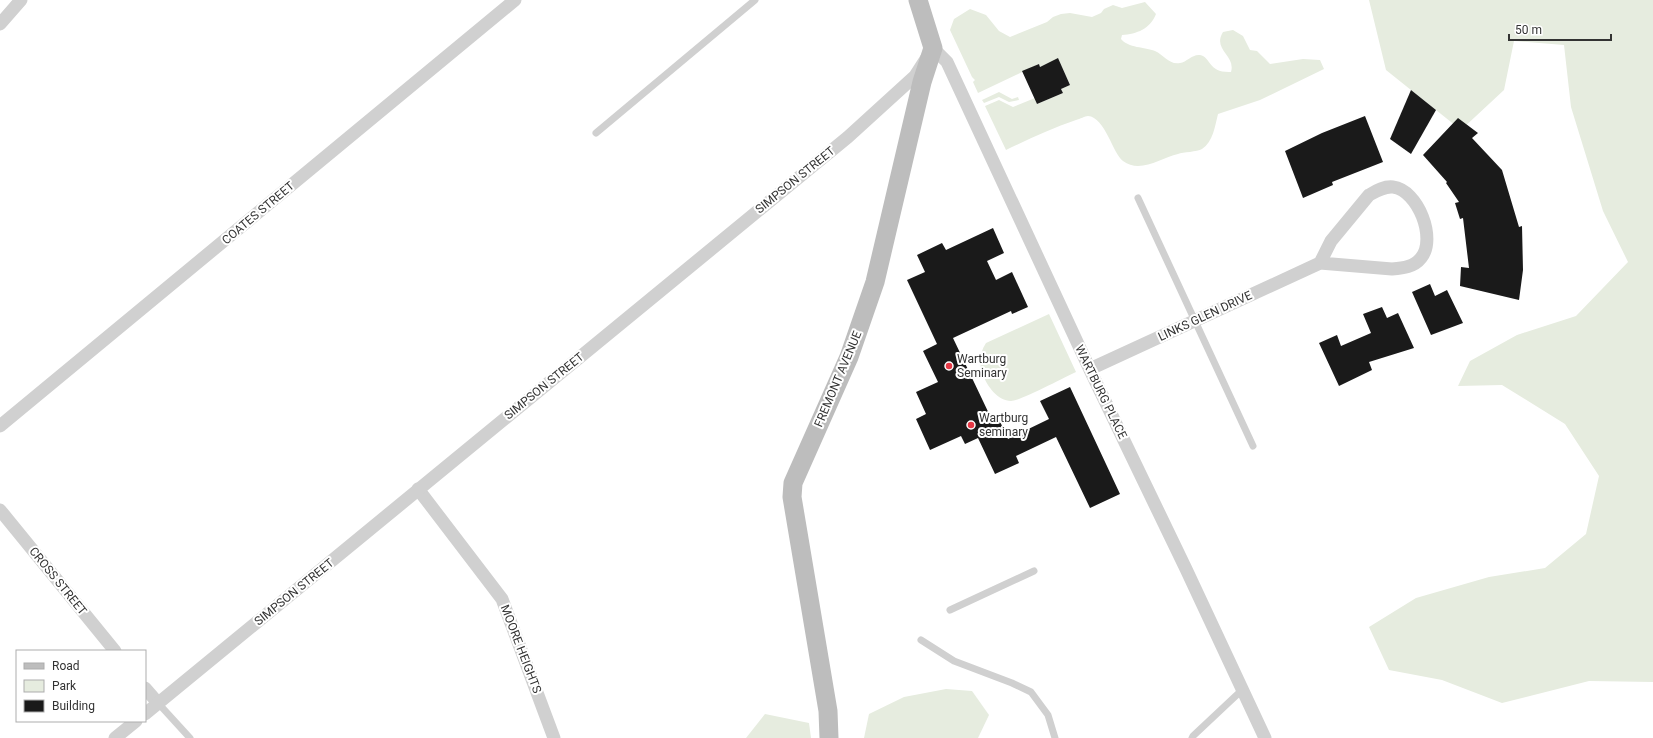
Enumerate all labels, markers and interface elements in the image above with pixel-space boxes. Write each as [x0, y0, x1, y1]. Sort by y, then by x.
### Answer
scale bar [1509, 16, 1611, 42]
text: 50 m [1515, 23, 1542, 37]
street label: SIMPSON STREET [753, 144, 837, 216]
street label: COATES STREET [219, 179, 297, 247]
street label: LINKS GLEN DRIVE [1156, 288, 1254, 344]
street label: FREMONT AVENUE [811, 329, 865, 429]
street label: WARTBURG PLACE [1072, 343, 1130, 441]
street label: SIMPSON STREET [502, 350, 586, 422]
place label: Wartburg Seminary [957, 352, 1007, 380]
marker: Wartburg Seminary [944, 361, 954, 371]
place label: Wartburg seminary [979, 411, 1028, 439]
marker: Wartburg seminary [966, 420, 976, 430]
street label: CROSS STREET [26, 544, 90, 618]
street label: SIMPSON STREET [252, 556, 336, 628]
street label: MOORE HEIGHTS [498, 603, 544, 695]
legend [16, 650, 146, 722]
text: Road [52, 659, 80, 673]
text: Park [52, 679, 77, 693]
text: Building [52, 699, 95, 713]

